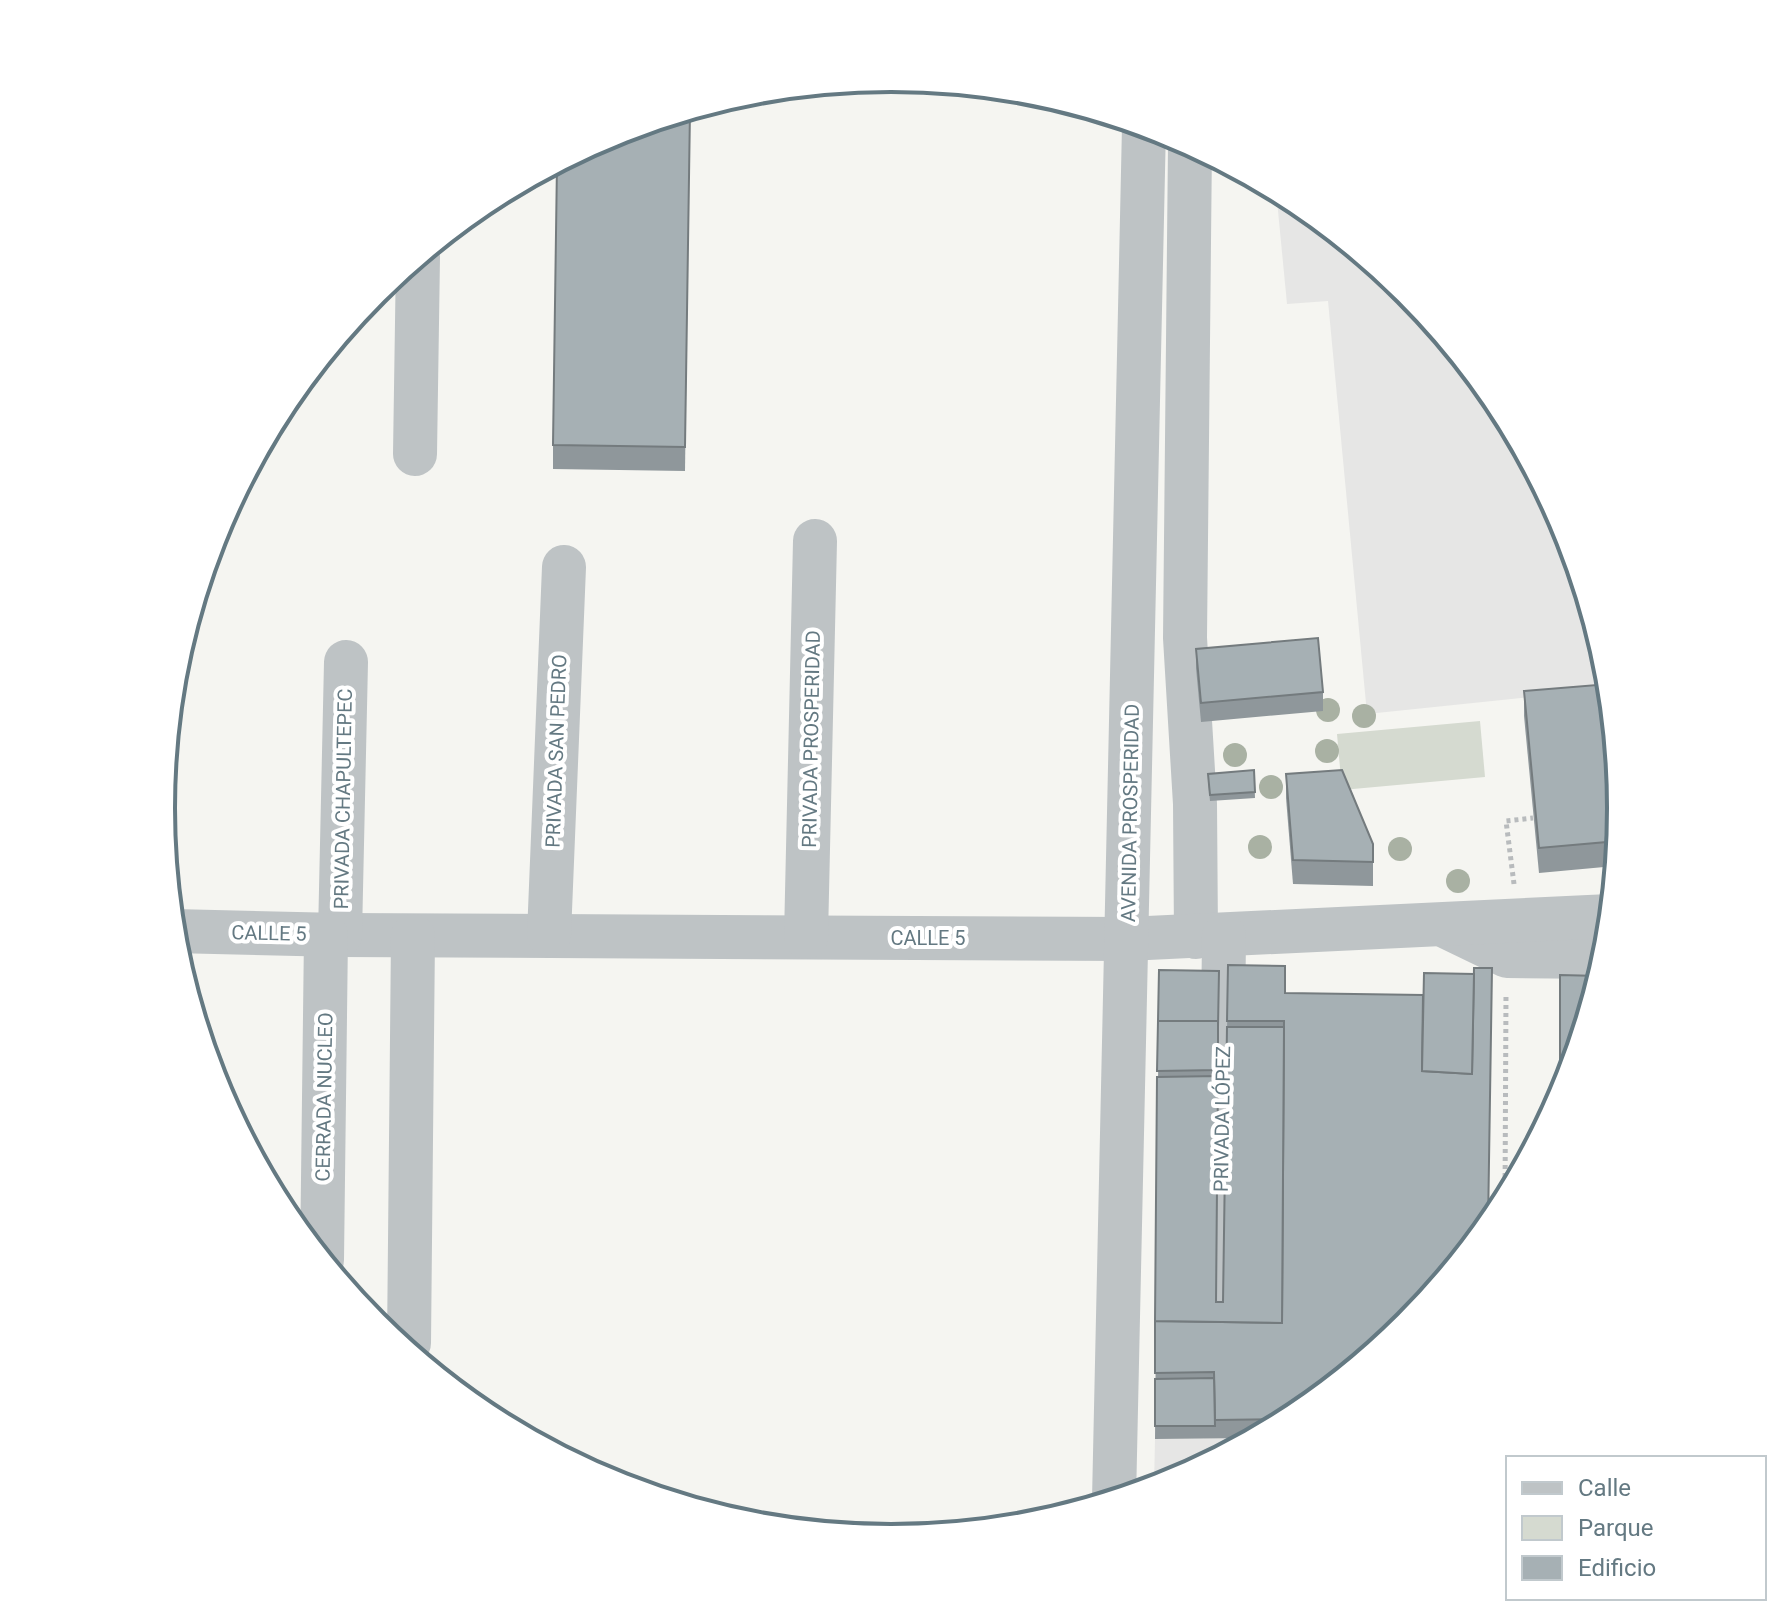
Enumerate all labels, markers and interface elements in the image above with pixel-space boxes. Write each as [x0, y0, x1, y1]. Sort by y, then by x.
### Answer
street label: PRIVADA PROSPERIDAD [797, 630, 825, 848]
street label: PRIVADA SAN PEDRO [541, 654, 571, 848]
street label: PRIVADA CHAPULTEPEC [329, 688, 357, 910]
street label: AVENIDA PROSPERIDAD [1116, 704, 1144, 922]
street label: CALLE 5 [231, 920, 307, 946]
street label: CALLE 5 [890, 926, 966, 950]
street label: CERRADA NUCLEO [311, 1012, 337, 1182]
street label: PRIVADA LÓPEZ [1209, 1046, 1235, 1192]
legend [1506, 1456, 1766, 1600]
text: Calle [1578, 1474, 1631, 1502]
text: Parque [1578, 1514, 1654, 1542]
text: Edificio [1578, 1554, 1656, 1582]

